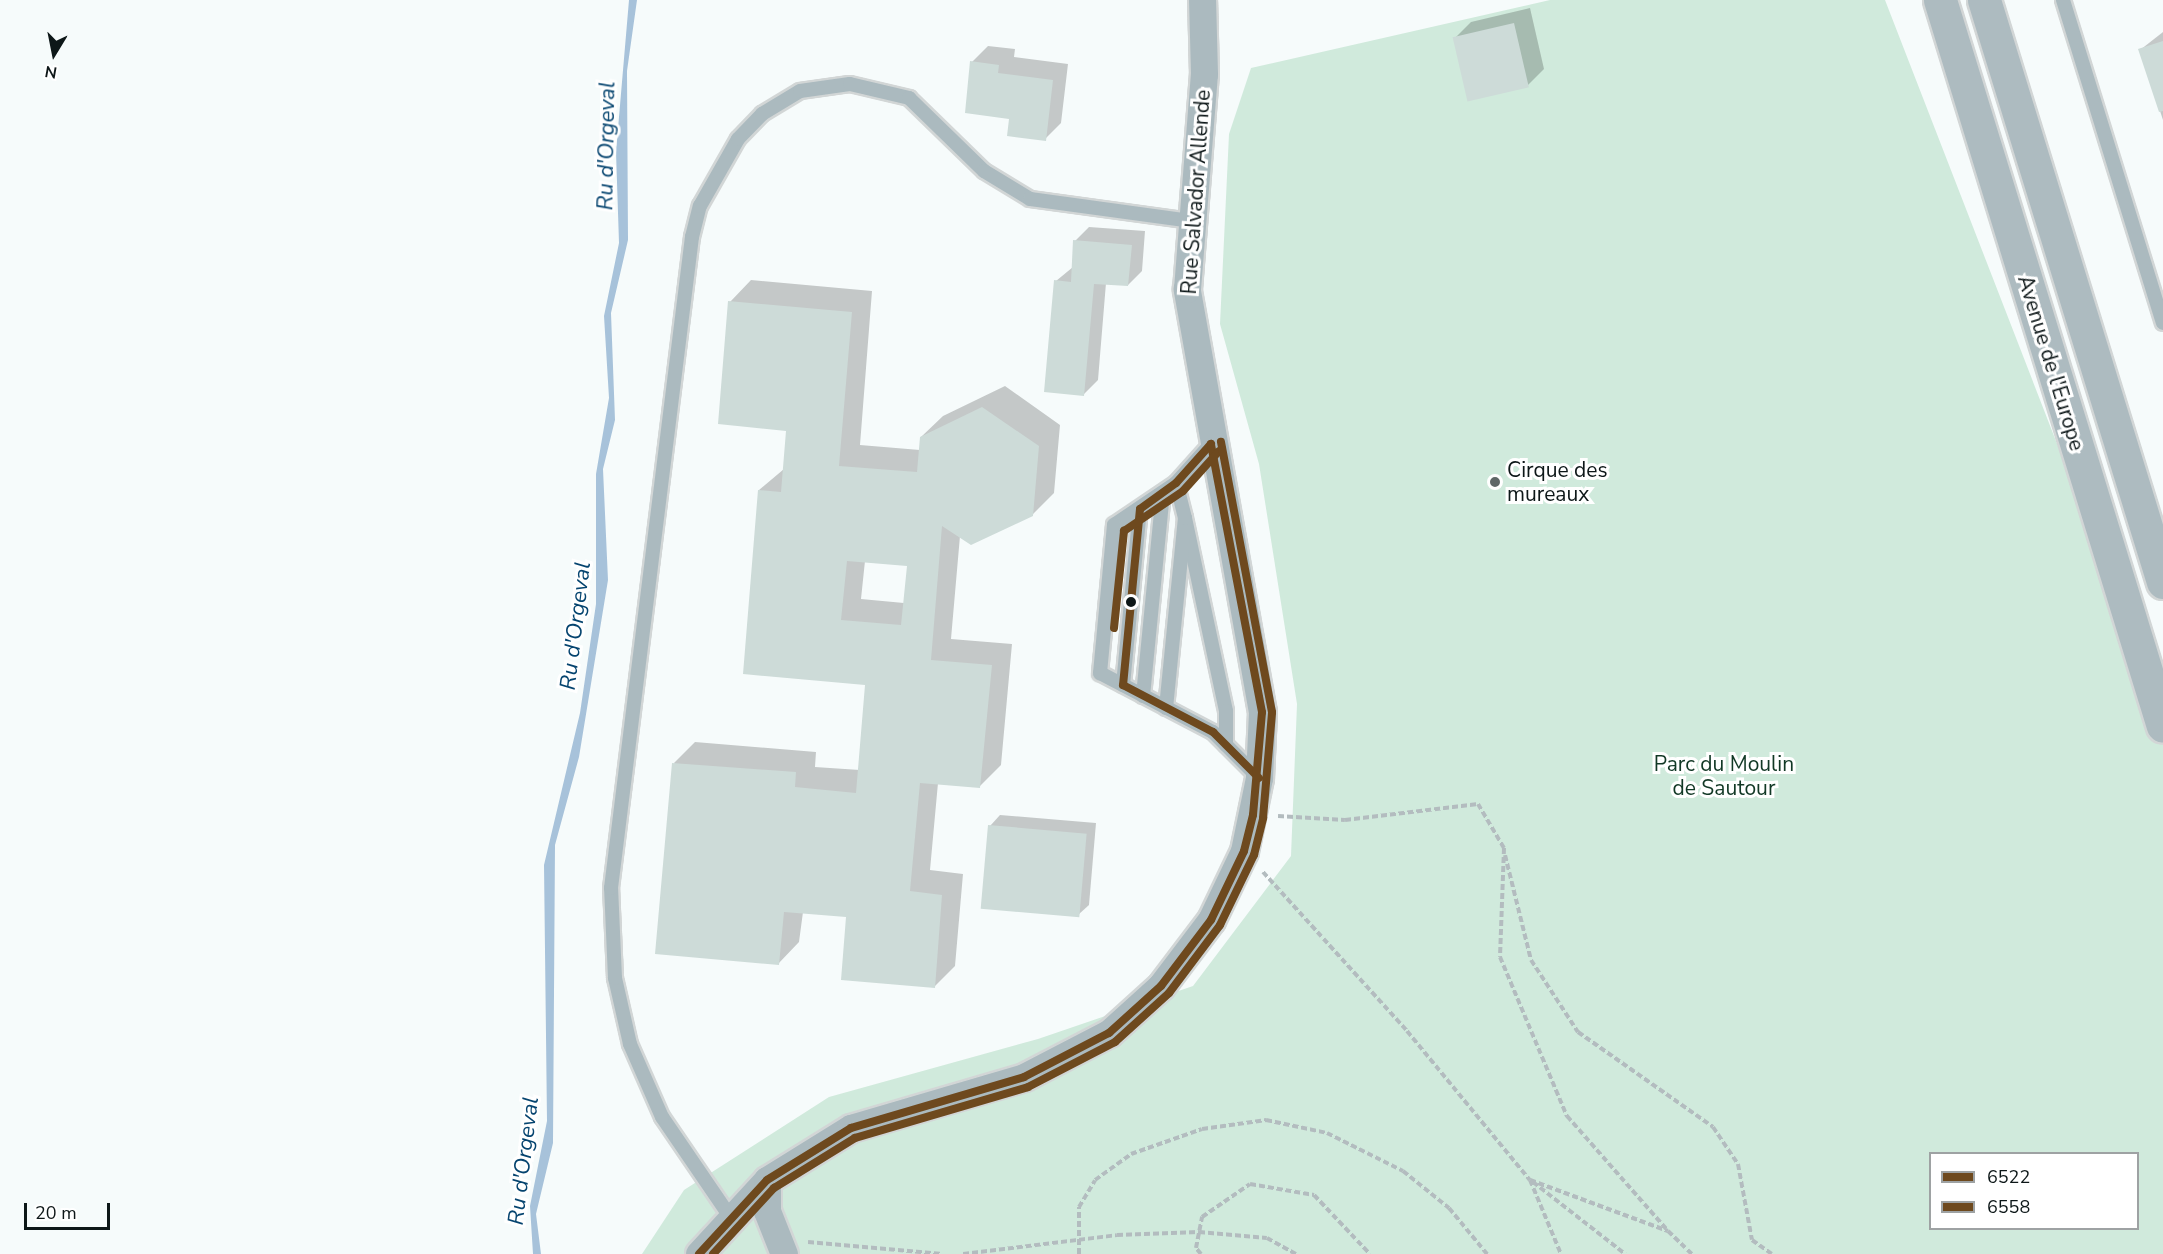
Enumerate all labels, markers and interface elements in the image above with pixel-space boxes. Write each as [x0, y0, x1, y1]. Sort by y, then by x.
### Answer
north arrow [24, 24, 84, 84]
text: N [43, 60, 59, 84]
water label: Ru d'Orgeval [593, 81, 621, 211]
street label: Rue Salvador Allende [1176, 89, 1216, 295]
street label: Avenue de l'Europe [2012, 272, 2090, 454]
place label: Cirque des mureaux [1507, 457, 1607, 507]
marker: Cirque des mureaux [1488, 475, 1502, 489]
water label: Ru d'Orgeval [555, 560, 597, 692]
unlabelled marker [1125, 596, 1137, 608]
park label: Parc du Moulin de Sautour [1654, 751, 1794, 801]
water label: Ru d'Orgeval [503, 1095, 545, 1227]
legend [1929, 1152, 2139, 1230]
text: 6522 [1987, 1165, 2030, 1189]
scale bar [27, 1191, 112, 1229]
text: 6558 [1987, 1195, 2030, 1219]
text: 20 m [35, 1201, 77, 1225]

